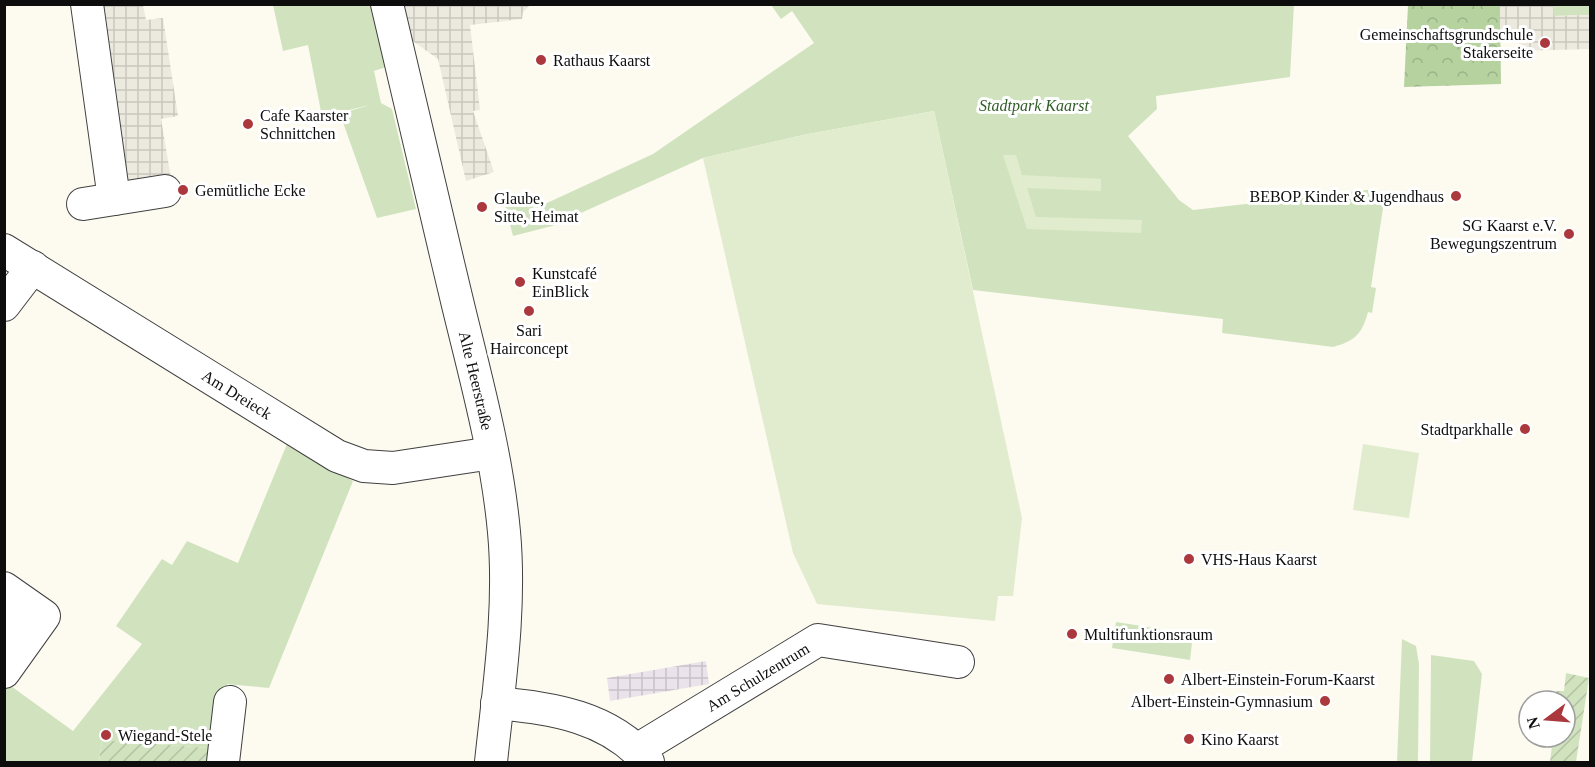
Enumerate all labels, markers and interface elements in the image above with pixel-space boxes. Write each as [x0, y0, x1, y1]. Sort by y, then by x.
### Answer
place label: Gemeinschaftsgrundschule Stakerseite [1360, 26, 1533, 61]
marker: Gemeinschaftsgrundschule Stakerseite [1538, 36, 1552, 50]
place label: Rathaus Kaarst [553, 52, 651, 69]
marker: Rathaus Kaarst [534, 53, 548, 67]
park label: Stadtpark Kaarst [979, 97, 1089, 115]
place label: Cafe Kaarster Schnittchen [260, 107, 349, 142]
marker: Cafe Kaarster Schnittchen [241, 117, 255, 131]
place label: Gemütliche Ecke [195, 182, 306, 199]
marker: Gemütliche Ecke [176, 183, 190, 197]
place label: BEBOP Kinder & Jugendhaus [1249, 188, 1444, 206]
marker: BEBOP Kinder & Jugendhaus [1449, 189, 1463, 203]
place label: Glaube, Sitte, Heimat [494, 190, 579, 225]
marker: Glaube, Sitte, Heimat [475, 200, 489, 214]
place label: SG Kaarst e.V. Bewegungszentrum [1430, 217, 1558, 253]
marker: SG Kaarst e.V. Bewegungszentrum [1562, 227, 1576, 241]
place label: Kunstcafé EinBlick [532, 265, 597, 300]
marker: Kunstcafé EinBlick [513, 275, 527, 289]
marker: Sari Hairconcept [522, 304, 536, 318]
place label: Sari Hairconcept [490, 322, 569, 358]
street label: Alte Heerstraße [456, 329, 496, 431]
street label: Am Dreieck [199, 366, 275, 422]
place label: Stadtparkhalle [1421, 421, 1513, 439]
marker: Stadtparkhalle [1518, 422, 1532, 436]
place label: VHS-Haus Kaarst [1201, 551, 1318, 568]
marker: VHS-Haus Kaarst [1182, 552, 1196, 566]
place label: Multifunktionsraum [1084, 626, 1213, 643]
marker: Multifunktionsraum [1065, 627, 1079, 641]
street label: Am Schulzentrum [703, 639, 812, 714]
place label: Albert-Einstein-Forum-Kaarst [1181, 671, 1375, 688]
marker: Albert-Einstein-Forum-Kaarst [1162, 672, 1176, 686]
north arrow [1517, 689, 1577, 749]
place label: Albert-Einstein-Gymnasium [1131, 693, 1314, 711]
marker: Albert-Einstein-Gymnasium [1318, 694, 1332, 708]
text: N [1523, 715, 1543, 731]
place label: Wiegand-Stele [118, 727, 212, 745]
marker: Wiegand-Stele [99, 728, 113, 742]
place label: Kino Kaarst [1201, 731, 1279, 748]
marker: Kino Kaarst [1182, 732, 1196, 746]

